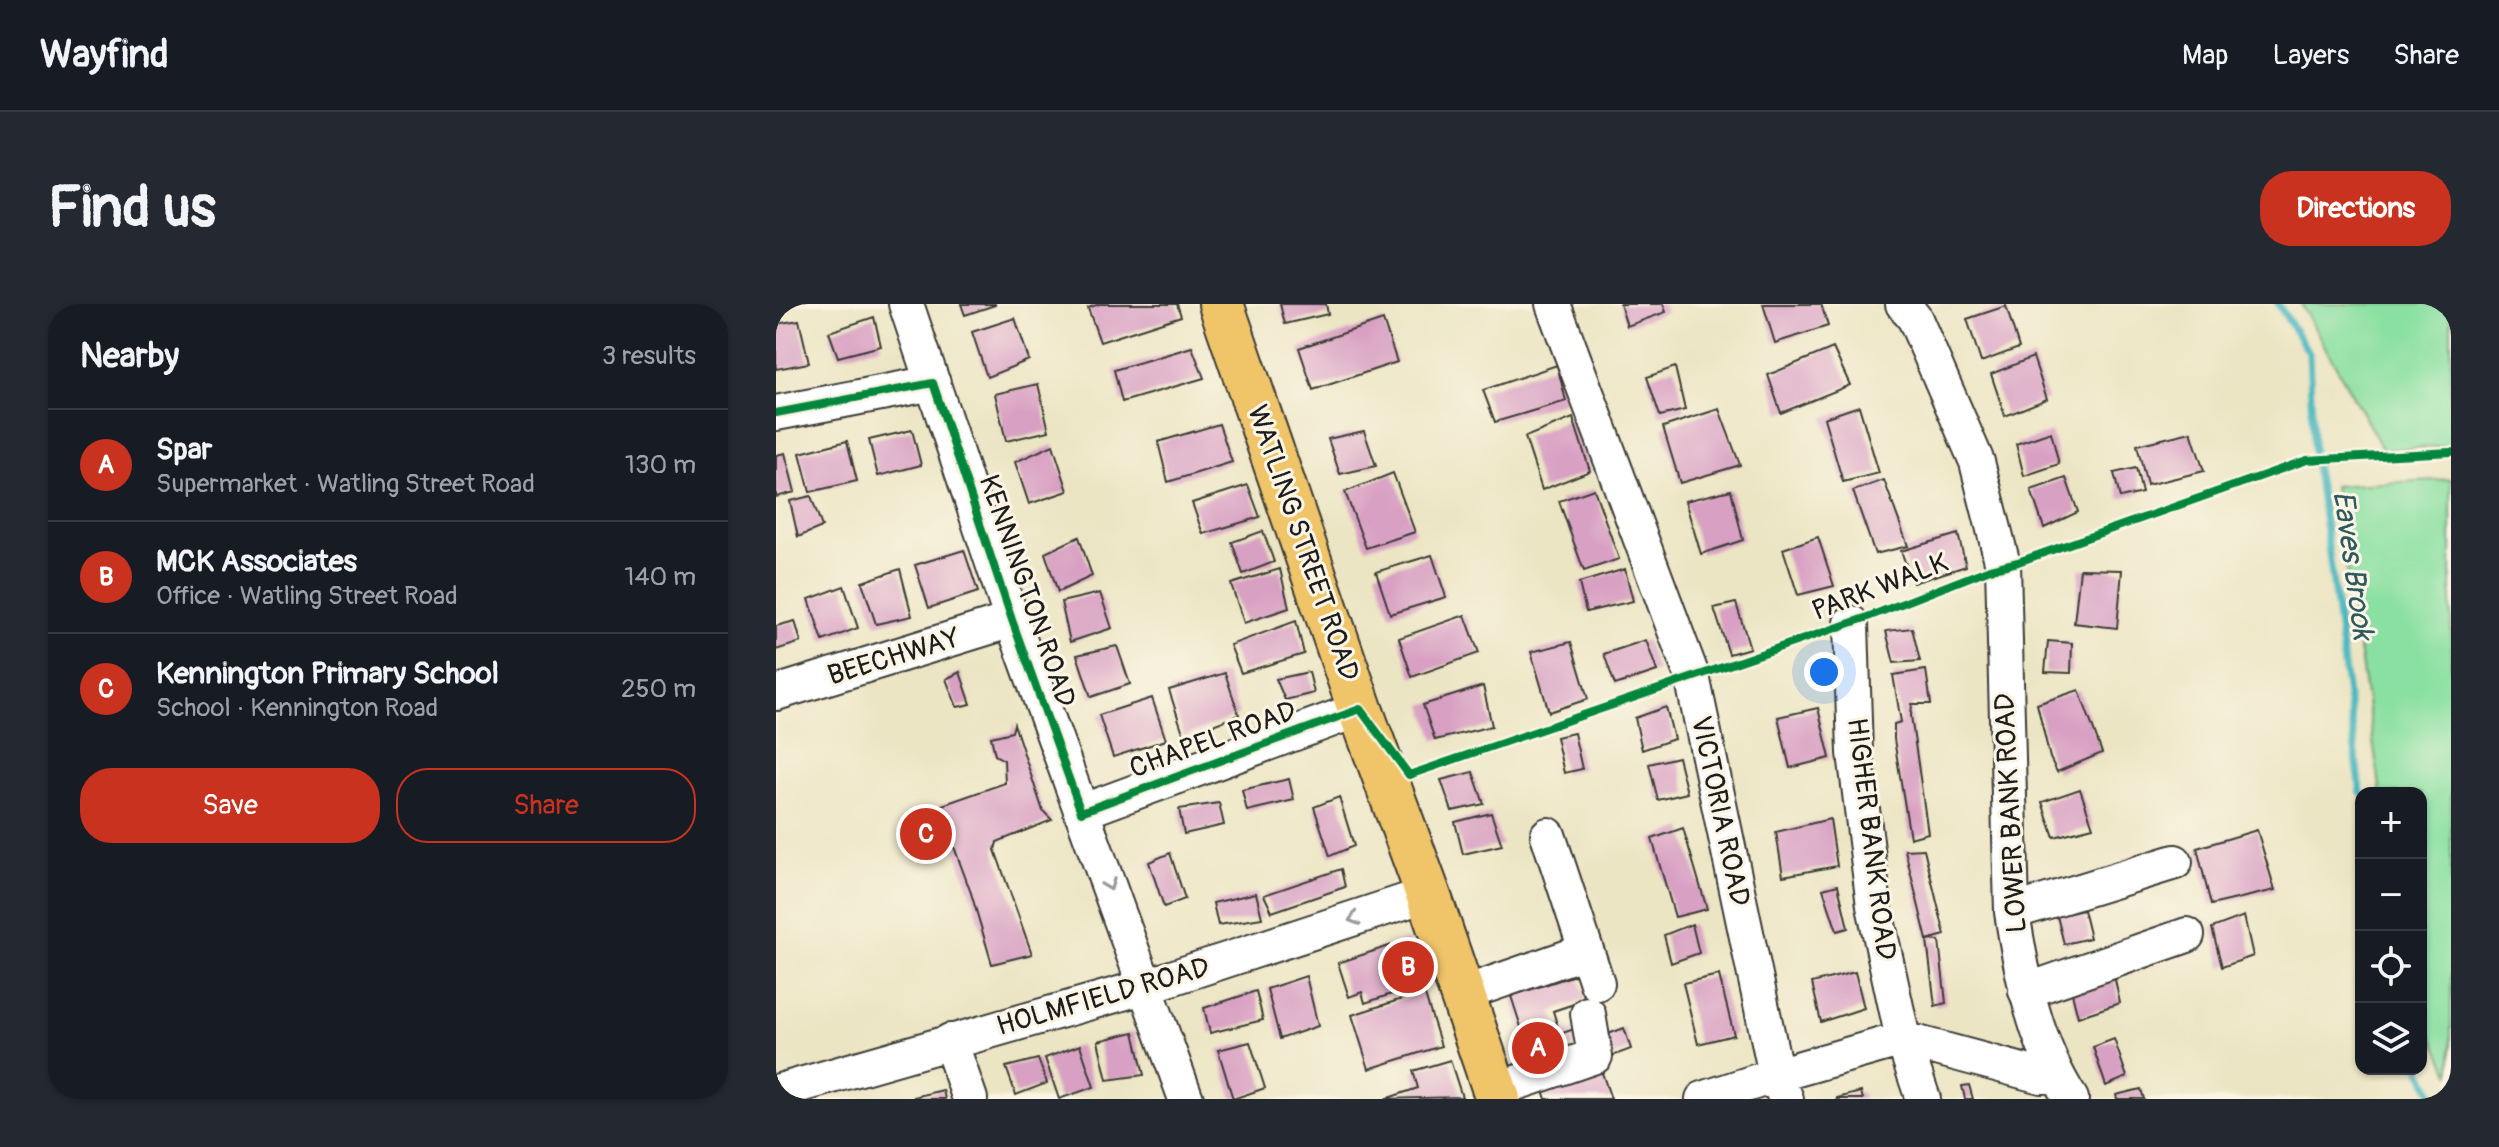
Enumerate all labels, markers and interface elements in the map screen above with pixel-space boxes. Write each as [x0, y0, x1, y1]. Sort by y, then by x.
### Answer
text: Wayfind [40, 31, 169, 79]
text: Map [2182, 38, 2228, 73]
text: Layers [2272, 38, 2349, 73]
text: Share [2393, 38, 2459, 73]
button: Directions [2260, 171, 2451, 246]
text: Find us [48, 174, 216, 243]
text: Nearby [80, 335, 179, 378]
text: 3 results [602, 340, 696, 372]
street label: WATLING STREET ROAD [1239, 400, 1367, 686]
text: Spar [156, 431, 212, 468]
text: A [98, 449, 114, 481]
text: 130 m [625, 449, 696, 481]
text: Supermarket · Watling Street Road [156, 468, 535, 500]
street label: KENNINGTON ROAD [971, 470, 1083, 712]
water label: Eaves Brook [2324, 488, 2382, 644]
text: MCK Associates [156, 543, 357, 580]
street label: PARK WALK [1807, 545, 1953, 629]
text: B [99, 561, 113, 593]
text: 140 m [624, 561, 696, 593]
text: Office · Watling Street Road [156, 580, 458, 612]
street label: BEECHWAY [824, 620, 964, 694]
your location [1804, 652, 1844, 692]
text: Kennington Primary School [156, 655, 499, 692]
text: C [98, 673, 114, 705]
text: 250 m [621, 673, 696, 705]
text: School · Kennington Road [156, 692, 438, 724]
street label: LOWER BANK ROAD [1987, 692, 2035, 934]
street label: CHAPEL ROAD [1125, 694, 1301, 786]
street label: VICTORIA ROAD [1683, 713, 1757, 909]
street label: HIGHER BANK ROAD [1839, 716, 1903, 962]
button: Save [80, 768, 380, 843]
button: Share [396, 768, 696, 843]
map controls [2355, 787, 2427, 1075]
button: + [2355, 787, 2427, 859]
pin: C [900, 804, 952, 864]
button: − [2355, 859, 2427, 931]
one-way arrow [1099, 877, 1116, 891]
one-way arrow [1347, 909, 1361, 925]
button: locate [2355, 931, 2427, 1003]
pin: B [1382, 937, 1434, 997]
street label: HOLMFIELD ROAD [992, 950, 1214, 1044]
button: layers [2355, 1003, 2427, 1075]
pin: A [1512, 1018, 1564, 1078]

